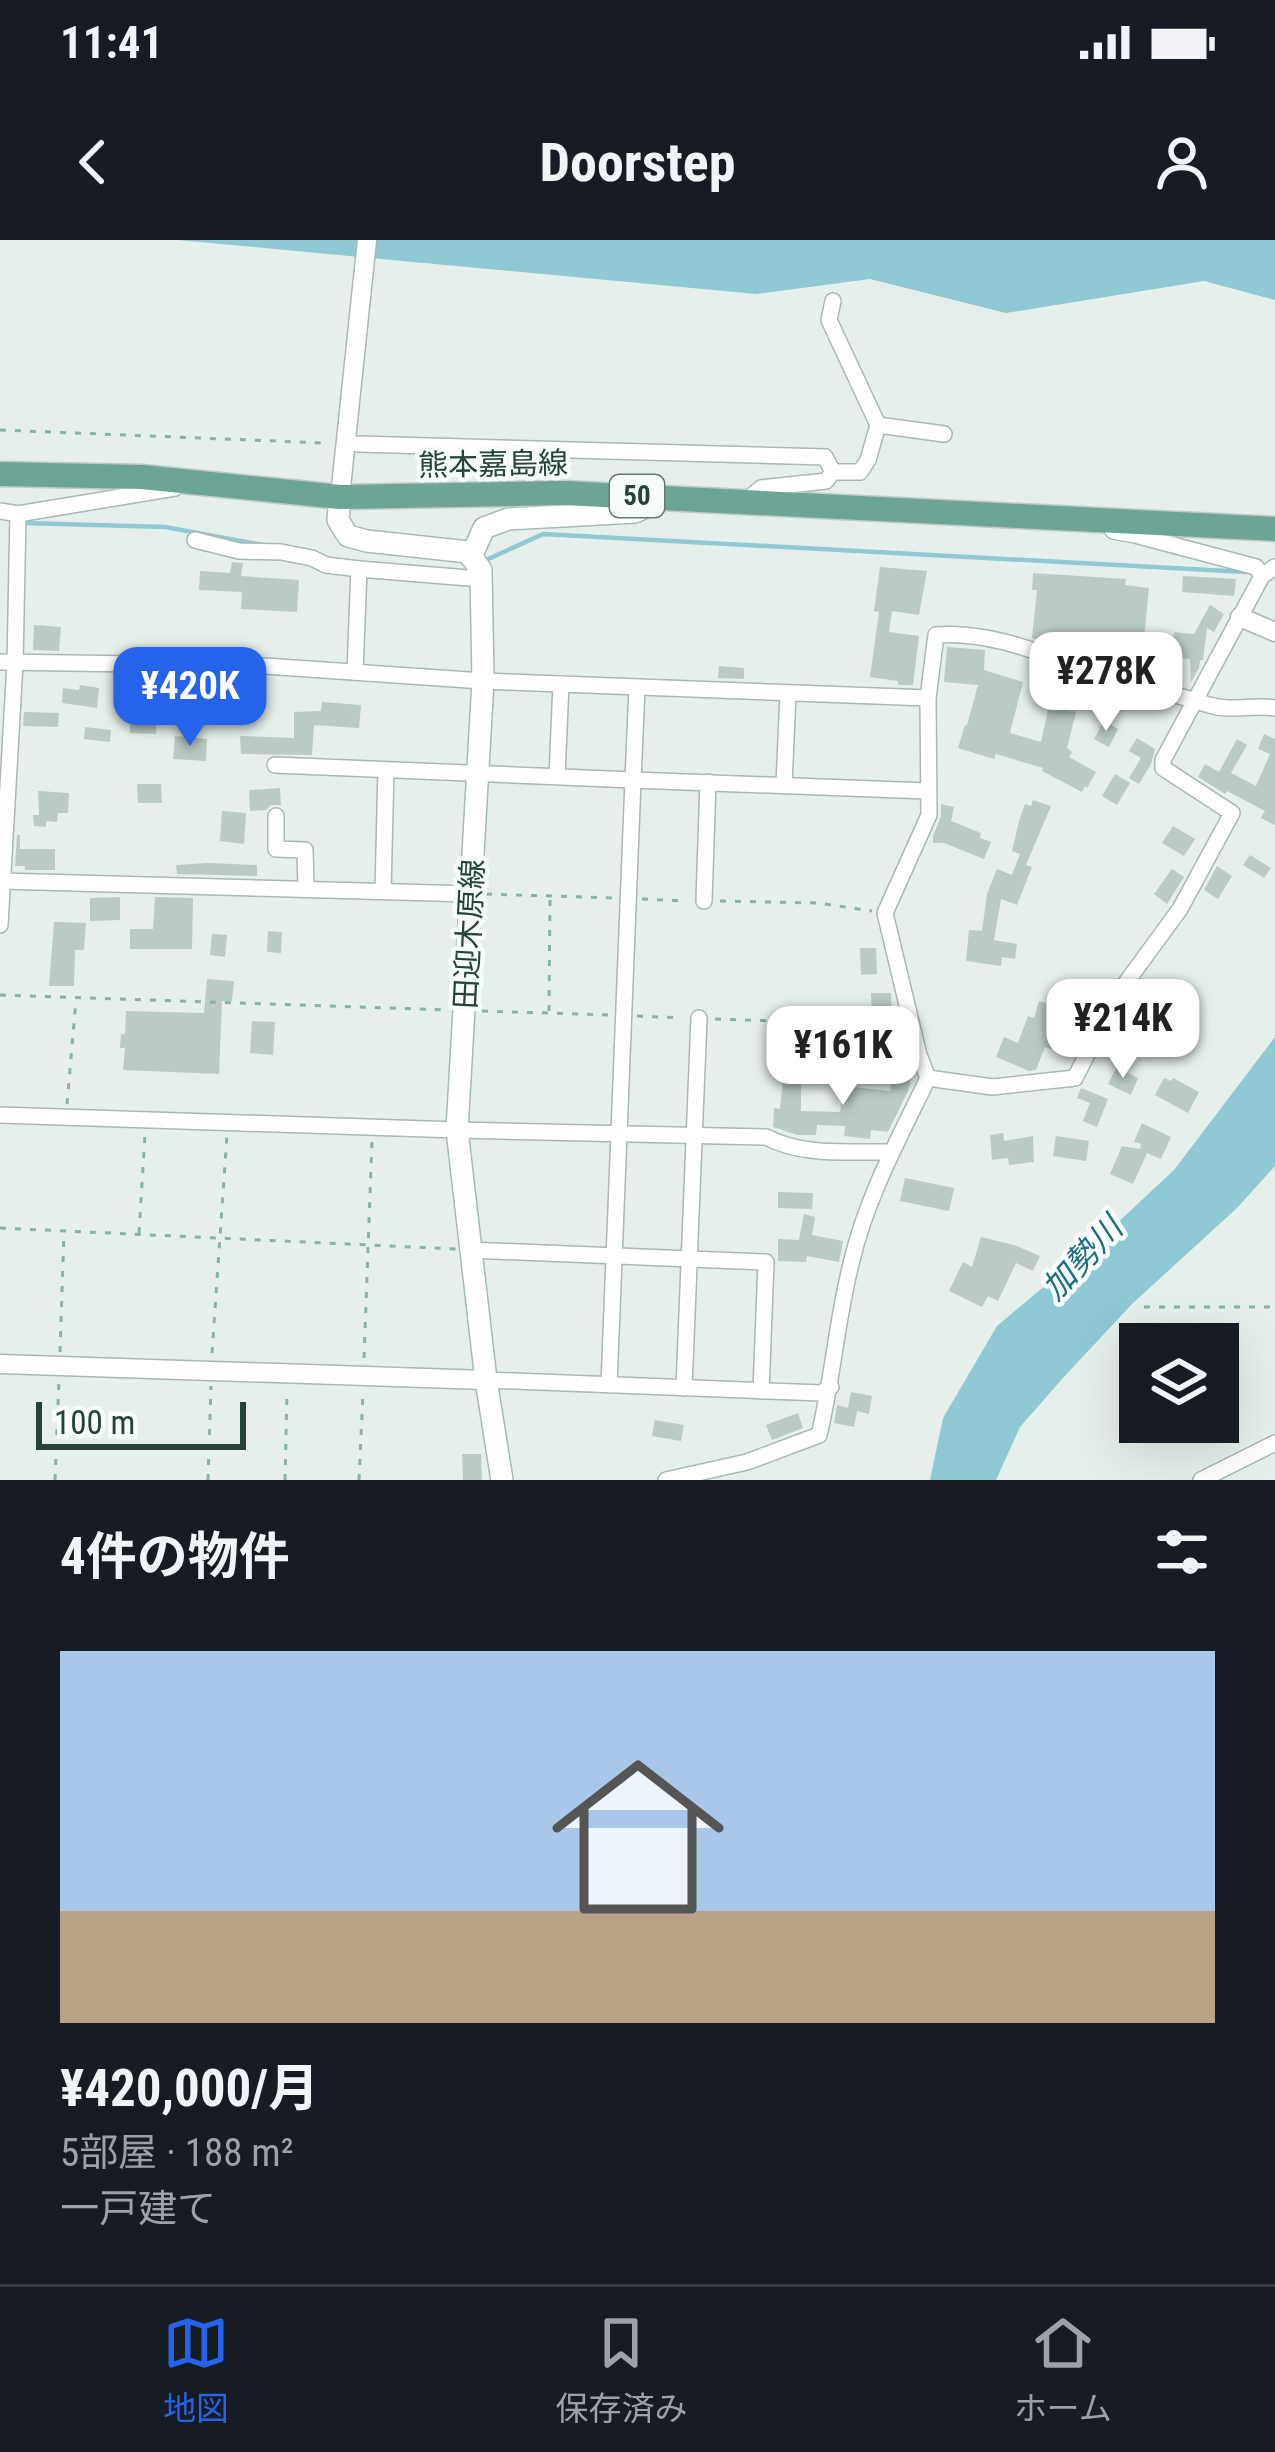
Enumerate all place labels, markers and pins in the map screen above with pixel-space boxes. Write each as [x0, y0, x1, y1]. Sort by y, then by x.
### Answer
pin: ¥278K [1022, 632, 1190, 734]
pin: ¥420K [106, 647, 274, 749]
pin: ¥214K [1039, 979, 1207, 1081]
pin: ¥161K [759, 1006, 927, 1108]

